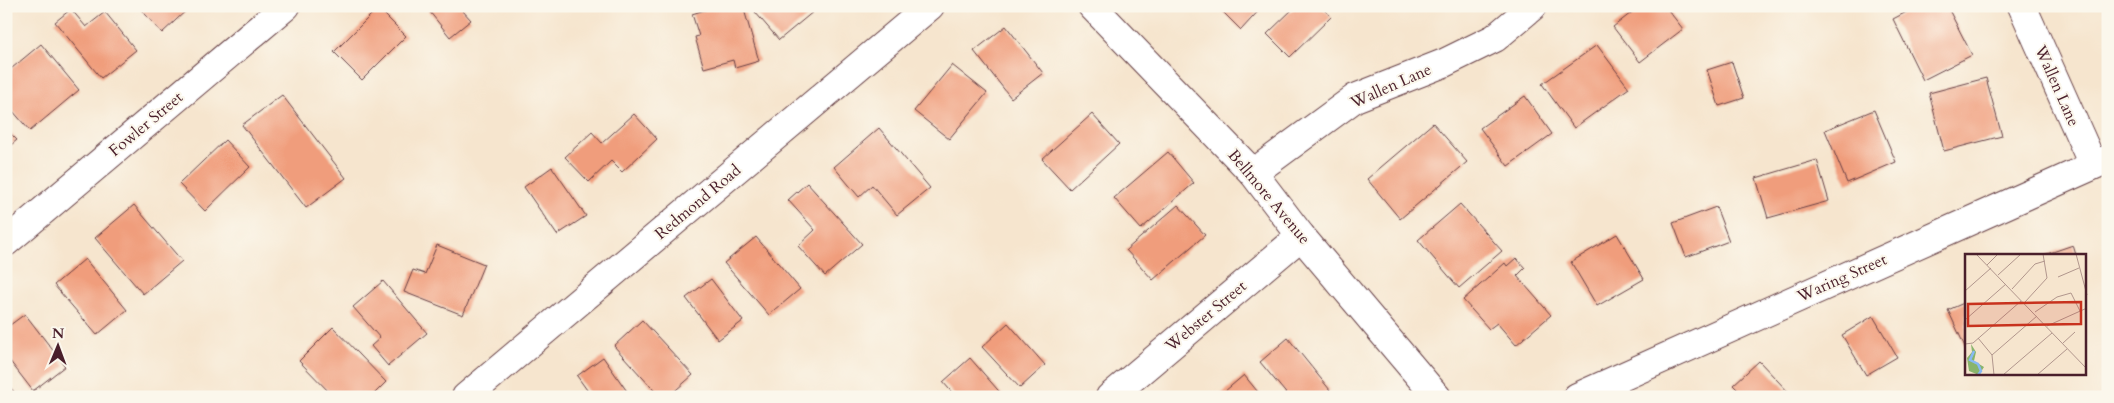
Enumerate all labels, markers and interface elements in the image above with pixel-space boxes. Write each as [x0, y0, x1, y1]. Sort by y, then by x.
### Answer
street label: Wallen Lane [2029, 41, 2085, 130]
street label: Wallen Lane [1346, 58, 1435, 114]
street label: Fowler Street [104, 86, 188, 162]
street label: Bellmore Avenue [1223, 145, 1315, 249]
street label: Redmond Road [650, 159, 746, 245]
street label: Waring Street [1793, 248, 1890, 308]
inset map [1965, 254, 2086, 376]
street label: Webster Street [1160, 275, 1251, 357]
north arrow [32, 320, 82, 370]
text: N [52, 324, 64, 343]

